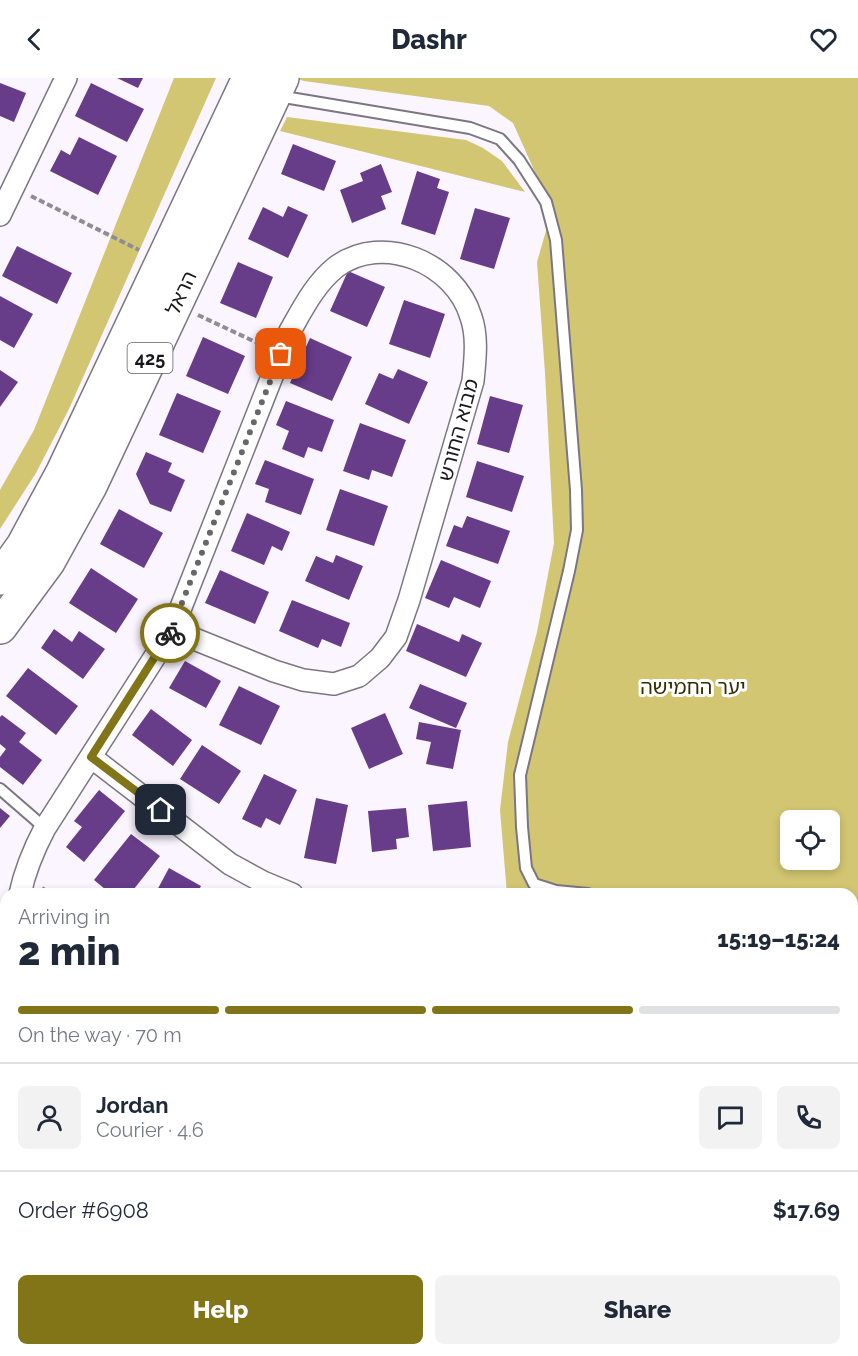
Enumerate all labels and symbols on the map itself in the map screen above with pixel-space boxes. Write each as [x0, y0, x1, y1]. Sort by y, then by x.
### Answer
street label: הראל [160, 267, 202, 319]
pin [255, 328, 306, 379]
road number: 425 [128, 343, 172, 373]
street label: מבוא החורש [433, 376, 483, 484]
courier [140, 603, 200, 663]
park label: יער החמישה [640, 675, 746, 699]
pin [135, 784, 186, 835]

